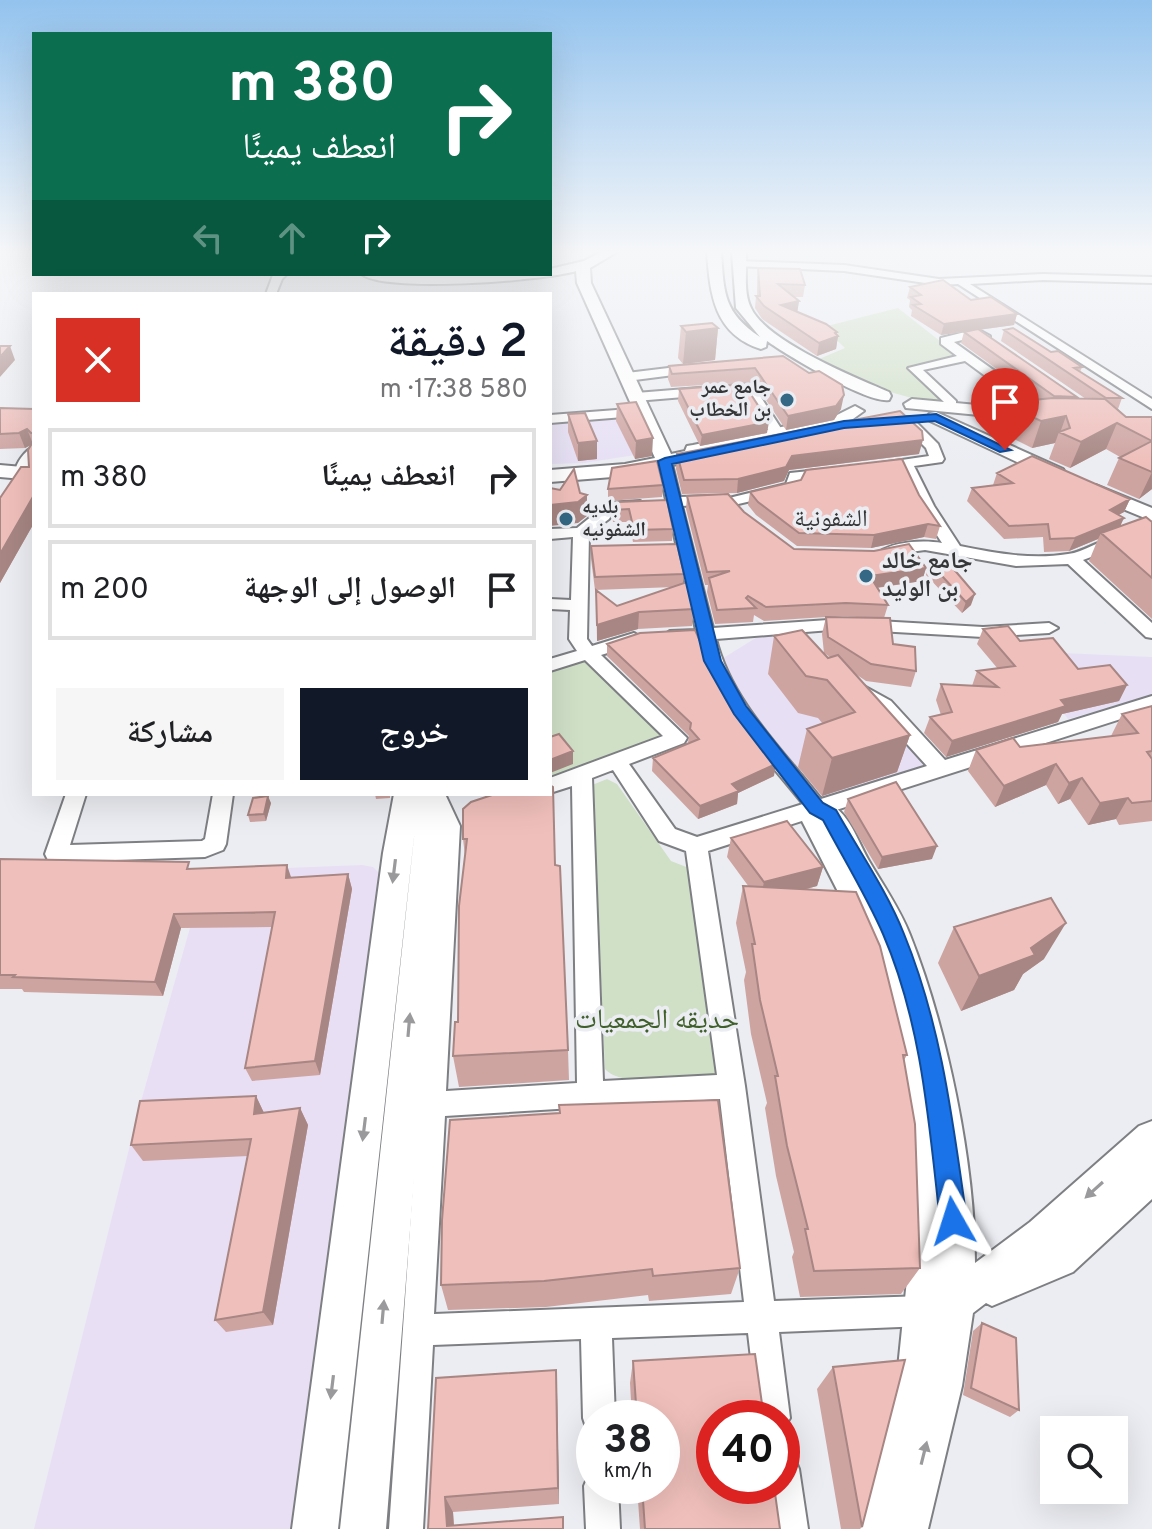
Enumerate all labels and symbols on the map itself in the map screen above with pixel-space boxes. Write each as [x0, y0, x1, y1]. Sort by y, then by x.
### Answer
pin [971, 368, 1039, 450]
place label: جامع عمر بن الخطاب [689, 375, 771, 424]
marker: جامع عمر بن الخطاب [778, 391, 796, 409]
place label: بلديه الشفونيه [582, 495, 646, 544]
district label: الشفونية [794, 505, 868, 535]
marker: بلديه الشفونيه [557, 510, 575, 528]
place label: جامع خالد بن الوليد [882, 547, 973, 605]
marker: جامع خالد بن الوليد [857, 567, 875, 585]
one-way arrow [388, 859, 401, 884]
park label: حديقه الجمعيات [575, 1003, 739, 1039]
one-way arrow [403, 1012, 416, 1037]
one-way arrow [357, 1117, 370, 1142]
position arrow [911, 1179, 995, 1263]
one-way arrow [1084, 1181, 1103, 1199]
one-way arrow [377, 1299, 390, 1324]
one-way arrow [326, 1375, 339, 1400]
speed limit sign: 40 [696, 1400, 800, 1504]
one-way arrow [918, 1441, 930, 1466]

